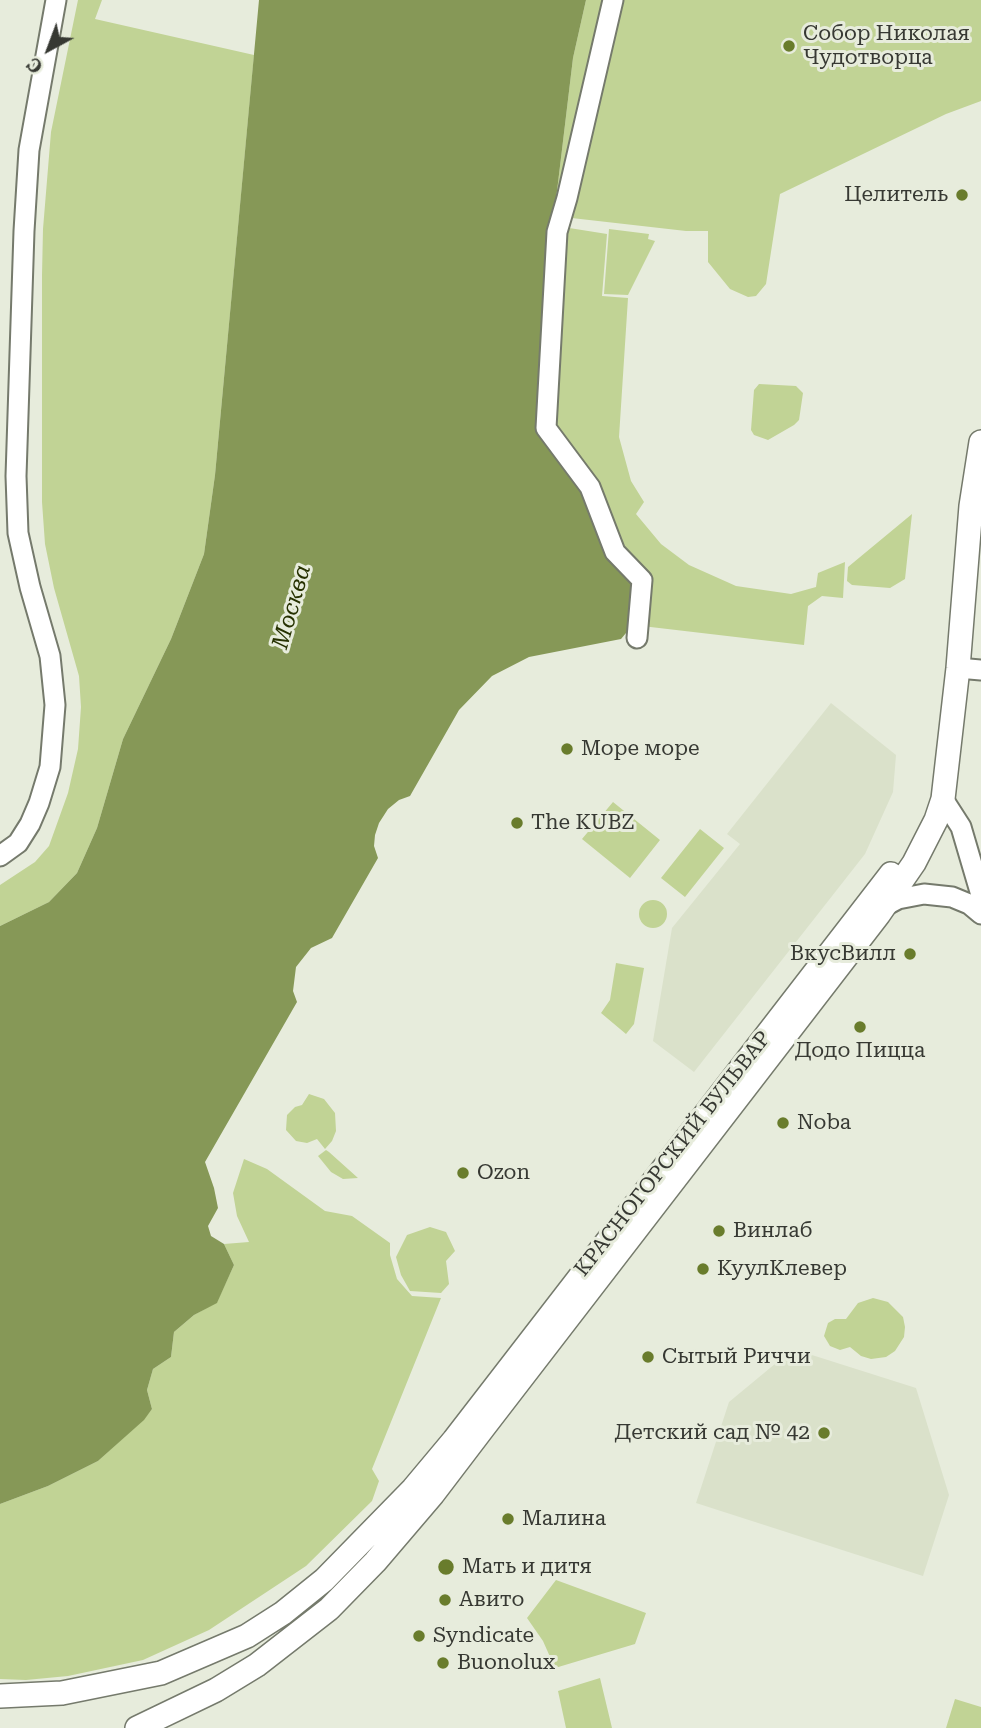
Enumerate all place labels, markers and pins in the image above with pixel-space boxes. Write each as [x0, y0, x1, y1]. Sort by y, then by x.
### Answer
place label: Собор Николая Чудотворца [803, 21, 970, 71]
marker: Собор Николая Чудотворца [781, 38, 797, 54]
place label: Целитель [844, 182, 948, 208]
marker: Целитель [954, 187, 970, 203]
place label: Море море [581, 736, 699, 762]
marker: Море море [559, 741, 575, 757]
place label: The KUBZ [531, 810, 634, 836]
marker: The KUBZ [509, 815, 525, 831]
place label: ВкусВилл [790, 941, 896, 967]
marker: ВкусВилл [902, 946, 918, 962]
marker: Додо Пицца [852, 1019, 868, 1035]
place label: Додо Пицца [795, 1038, 925, 1064]
place label: Noba [797, 1110, 851, 1136]
marker: Noba [775, 1115, 791, 1131]
place label: Ozon [477, 1160, 530, 1186]
marker: Ozon [455, 1165, 471, 1181]
place label: Винлаб [733, 1218, 812, 1244]
marker: Винлаб [711, 1223, 727, 1239]
place label: КуулКлевер [717, 1256, 847, 1282]
marker: КуулКлевер [695, 1261, 711, 1277]
place label: Сытый Риччи [662, 1344, 811, 1370]
marker: Сытый Риччи [640, 1349, 656, 1365]
place label: Детский сад № 42 [615, 1420, 810, 1446]
marker: Детский сад № 42 [816, 1425, 832, 1441]
place label: Малина [522, 1506, 606, 1532]
marker: Малина [500, 1511, 516, 1527]
place label: Мать и дитя [462, 1554, 592, 1580]
marker: Мать и дитя [436, 1557, 456, 1577]
place label: Авито [459, 1587, 524, 1613]
marker: Авито [437, 1592, 453, 1608]
place label: Syndicate [433, 1623, 534, 1649]
marker: Syndicate [411, 1628, 427, 1644]
place label: Buonolux [457, 1650, 555, 1676]
marker: Buonolux [435, 1655, 451, 1671]

